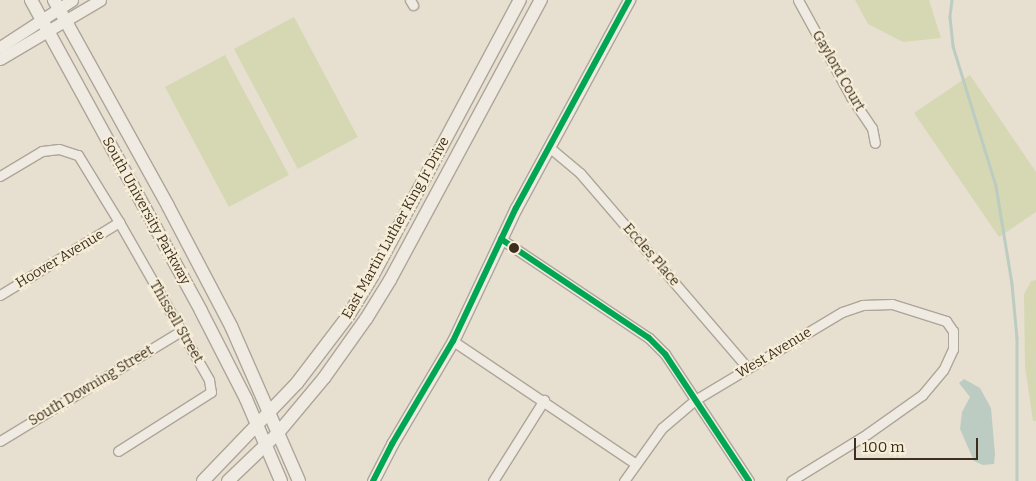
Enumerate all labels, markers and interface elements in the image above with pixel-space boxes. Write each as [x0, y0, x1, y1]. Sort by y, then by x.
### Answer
street label: Gaylord Court [808, 28, 868, 114]
street label: South University Parkway [98, 134, 194, 288]
street label: East Martin Luther King Jr Drive [339, 134, 453, 322]
street label: Eccles Place [619, 220, 683, 290]
street label: Hoover Avenue [13, 226, 107, 292]
unlabelled marker [509, 243, 519, 253]
street label: Thissell Street [146, 278, 206, 366]
street label: West Avenue [733, 324, 815, 382]
street label: South Downing Street [26, 342, 156, 430]
scale bar [856, 428, 980, 460]
text: 100 m [862, 438, 905, 456]

